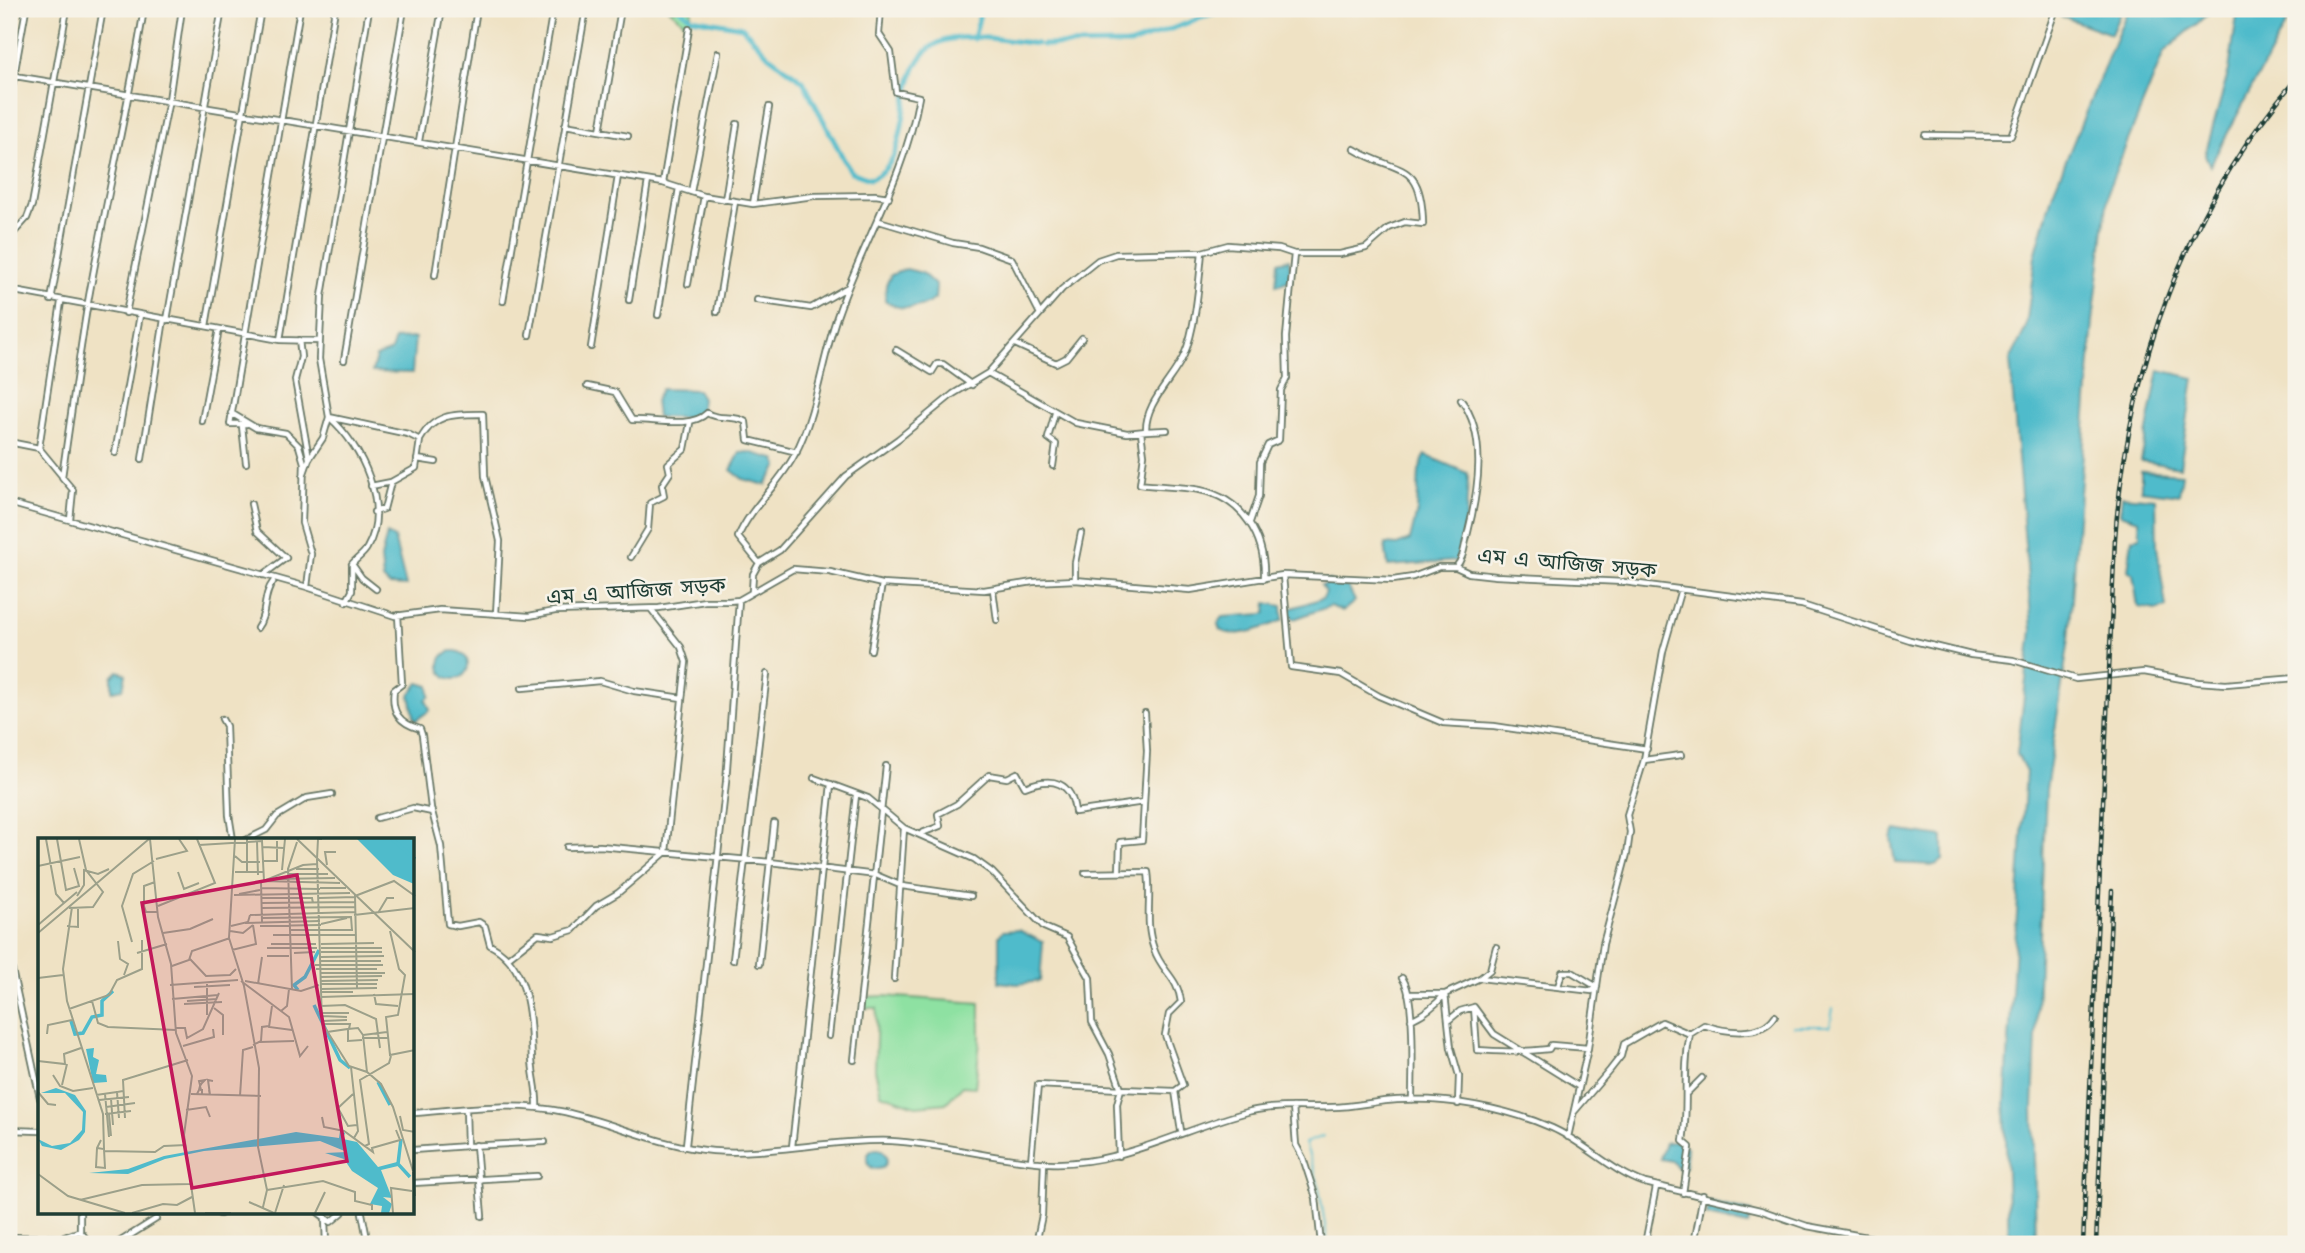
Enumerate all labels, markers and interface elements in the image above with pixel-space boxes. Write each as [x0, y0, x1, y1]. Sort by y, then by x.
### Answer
street label: এম এ আজিজ সড়ক [1476, 540, 1659, 589]
street label: এম এ আজিজ সড়ক [545, 570, 728, 615]
inset map [38, 838, 415, 1214]

